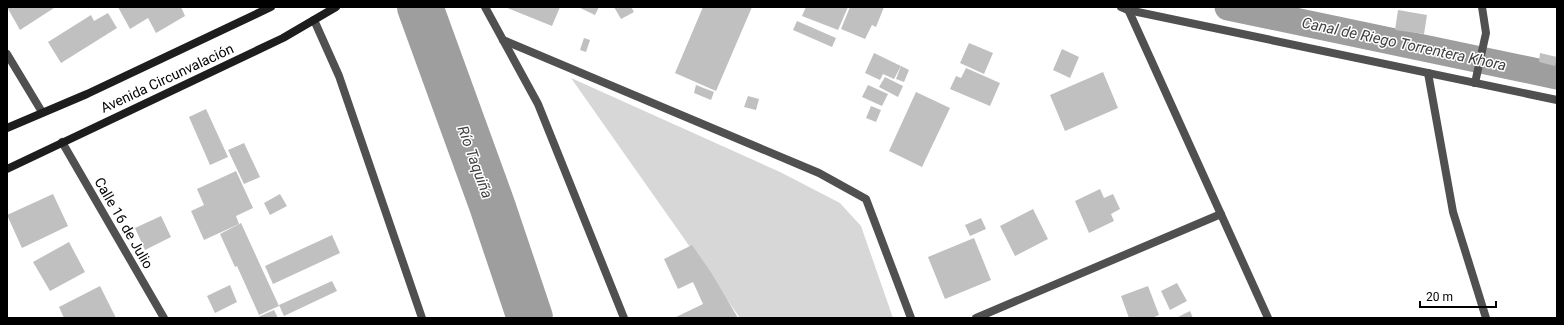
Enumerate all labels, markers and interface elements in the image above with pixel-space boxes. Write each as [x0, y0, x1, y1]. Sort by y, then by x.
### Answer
water label: Canal de Riego Torrentera Khora [1300, 14, 1508, 75]
street label: Avenida Circunvalación [98, 40, 236, 116]
water label: Río Taquiña [454, 123, 496, 201]
street label: Calle 16 de Julio [91, 175, 157, 271]
scale bar [1420, 283, 1496, 309]
text: 20 m [1426, 290, 1453, 304]

